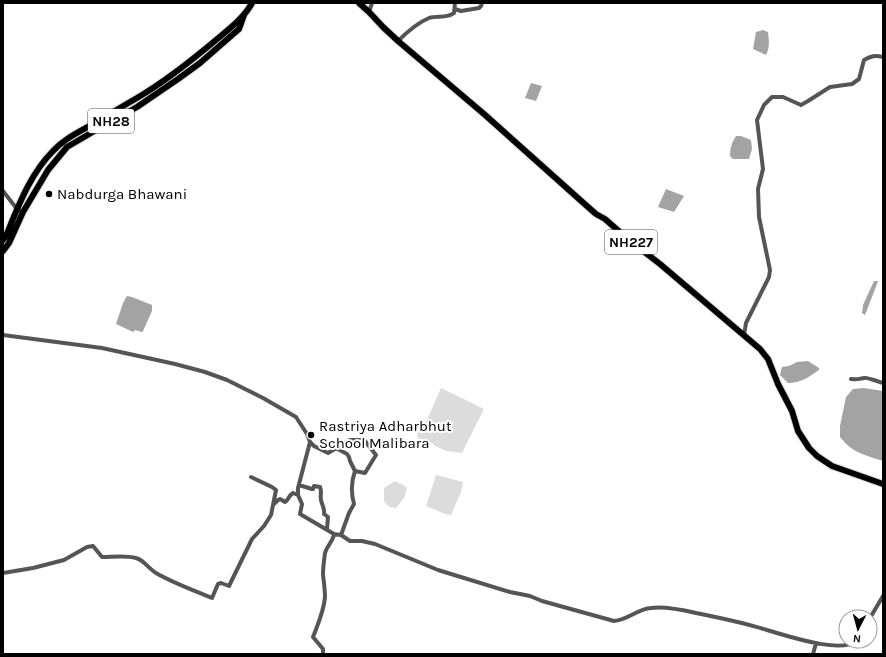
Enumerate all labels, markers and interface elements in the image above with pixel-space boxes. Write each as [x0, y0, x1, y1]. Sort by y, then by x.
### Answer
road number: NH28 [88, 109, 134, 133]
place label: Nabdurga Bhawani [57, 185, 187, 203]
marker: Nabdurga Bhawani [44, 189, 54, 199]
road number: NH227 [605, 230, 657, 254]
place label: Rastriya Adharbhut School Malibara [319, 417, 452, 452]
marker: Rastriya Adharbhut School Malibara [306, 430, 316, 440]
north arrow [838, 609, 878, 649]
text: N [852, 632, 862, 645]

